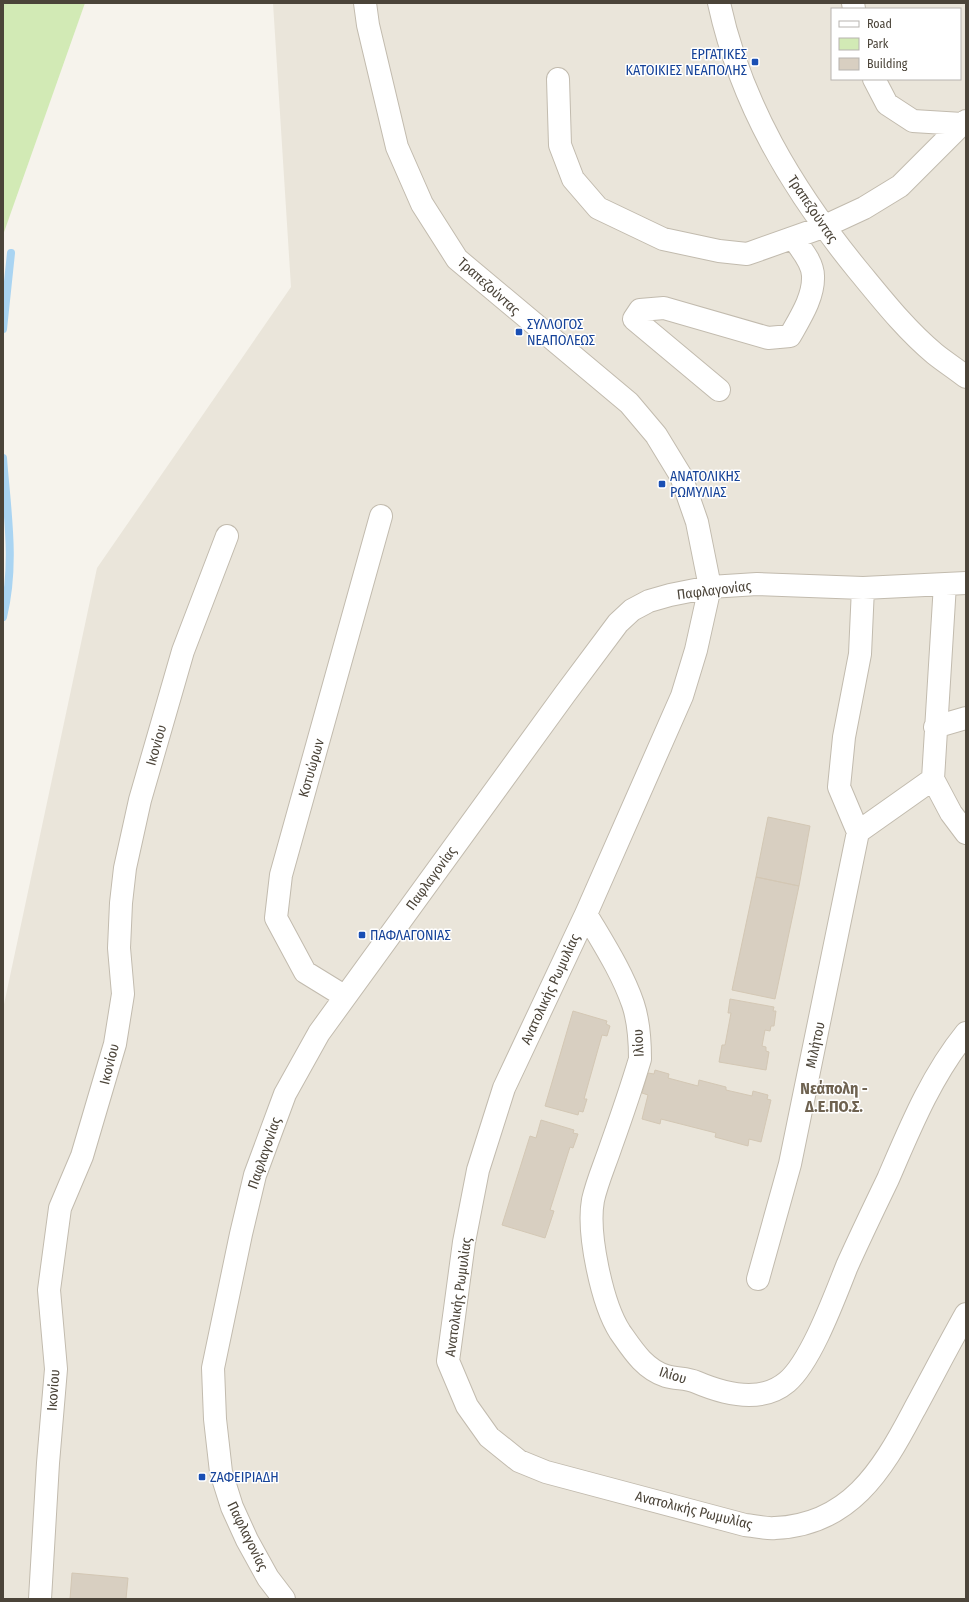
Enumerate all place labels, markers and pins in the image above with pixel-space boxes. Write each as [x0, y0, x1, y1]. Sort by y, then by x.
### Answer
place label: ΕΡΓΑΤΙΚΕΣ ΚΑΤΟΙΚΙΕΣ ΝΕΑΠΟΛΗΣ [626, 46, 747, 79]
marker: ΕΡΓΑΤΙΚΕΣ ΚΑΤΟΙΚΙΕΣ ΝΕΑΠΟΛΗΣ [750, 57, 760, 67]
place label: ΣΥΛΛΟΓΟΣ ΝΕΑΠΟΛΕΩΣ [527, 316, 595, 349]
marker: ΣΥΛΛΟΓΟΣ ΝΕΑΠΟΛΕΩΣ [514, 327, 524, 337]
place label: ΑΝΑΤΟΛΙΚΗΣ ΡΩΜΥΛΙΑΣ [670, 468, 740, 501]
marker: ΑΝΑΤΟΛΙΚΗΣ ΡΩΜΥΛΙΑΣ [657, 479, 667, 489]
place label: ΠΑΦΛΑΓΟΝΙΑΣ [370, 927, 451, 944]
marker: ΠΑΦΛΑΓΟΝΙΑΣ [357, 930, 367, 940]
place label: ΖΑΦΕΙΡΙΑΔΗ [210, 1469, 279, 1486]
marker: ΖΑΦΕΙΡΙΑΔΗ [197, 1472, 207, 1482]

